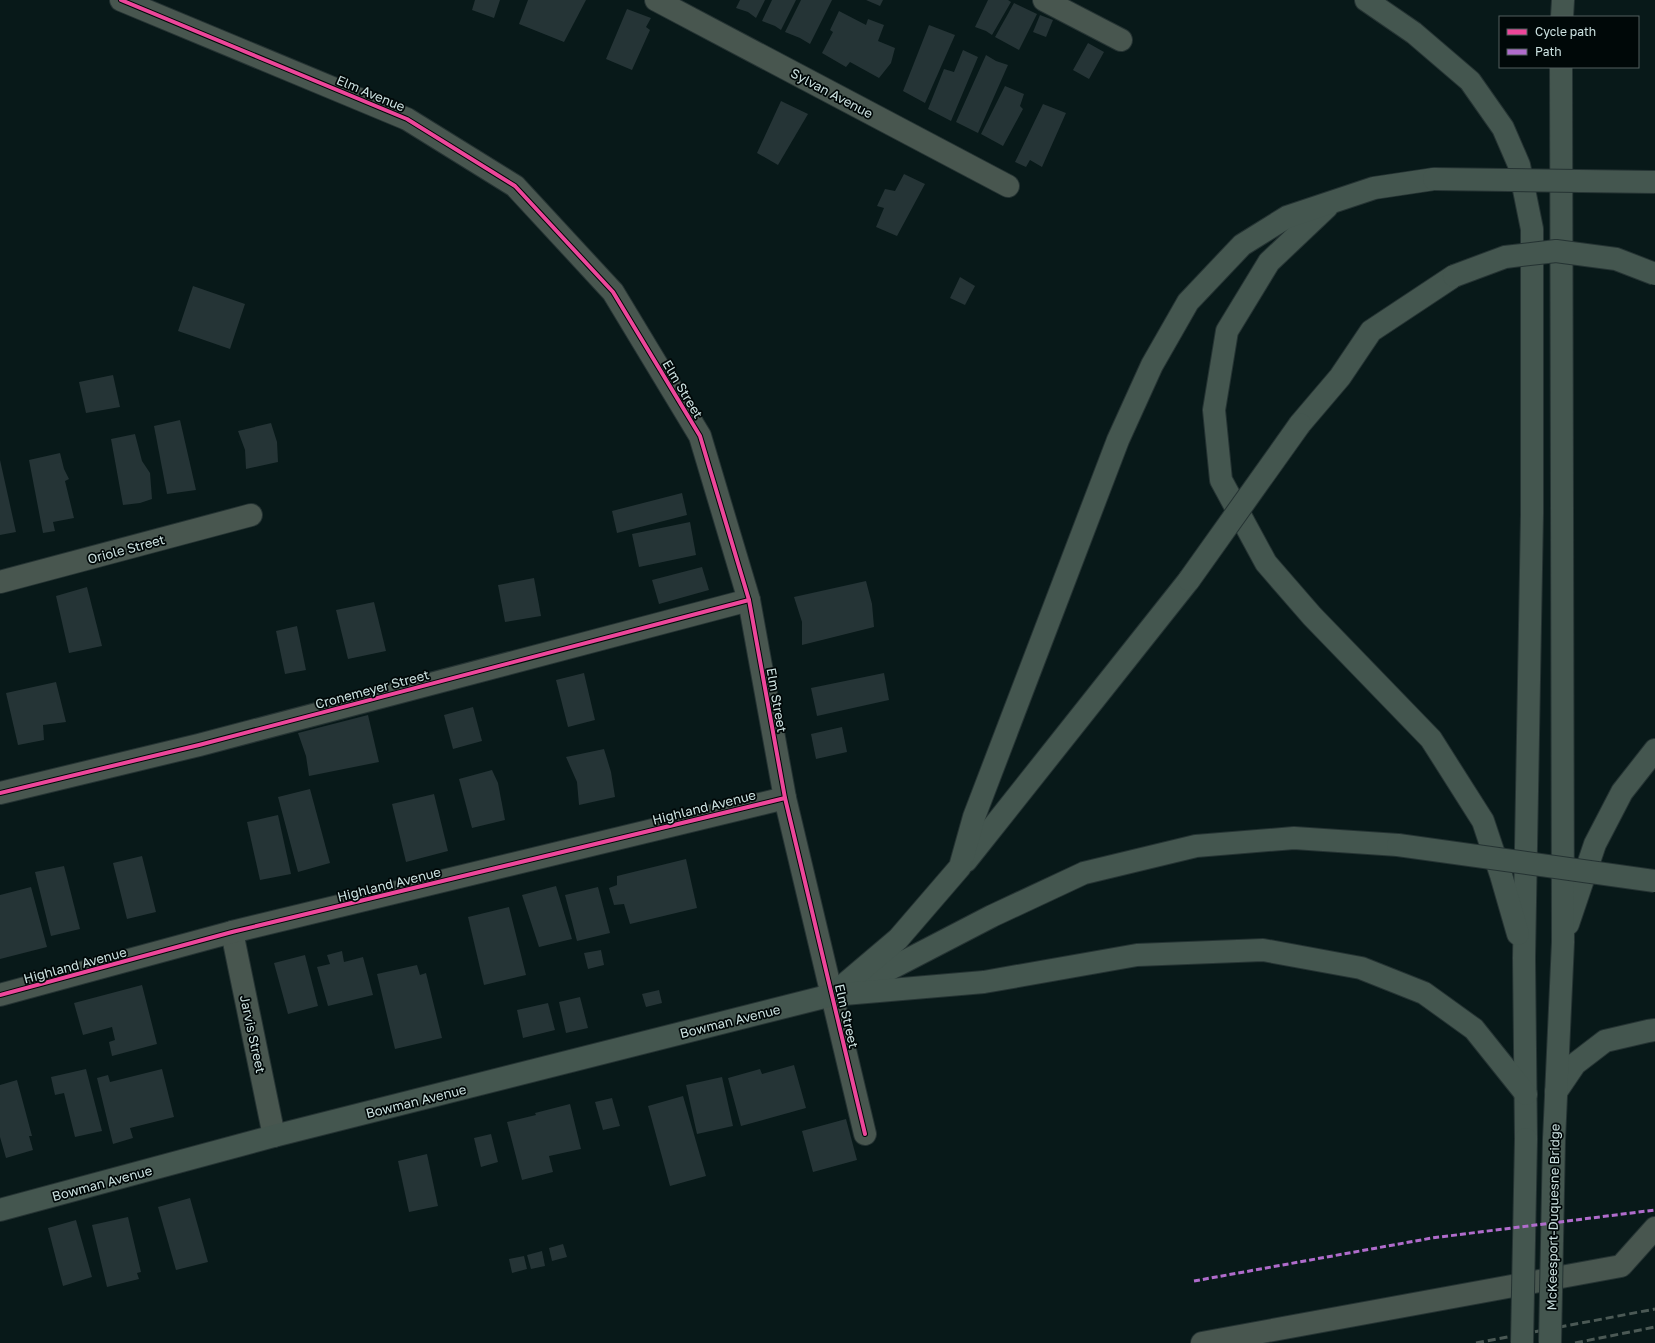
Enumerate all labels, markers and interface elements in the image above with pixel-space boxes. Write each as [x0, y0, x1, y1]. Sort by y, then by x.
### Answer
legend [1499, 16, 1639, 68]
text: Cycle path [1535, 24, 1596, 39]
text: Path [1535, 44, 1562, 59]
street label: Sylvan Avenue [788, 65, 876, 121]
street label: Elm Avenue [334, 71, 408, 115]
street label: Elm Street [659, 357, 707, 421]
street label: Oriole Street [86, 531, 166, 567]
street label: Cronemeyer Street [313, 666, 431, 712]
street label: Elm Street [763, 666, 791, 734]
street label: Highland Avenue [651, 786, 757, 828]
street label: Highland Avenue [336, 863, 442, 905]
street label: Highland Avenue [22, 944, 128, 986]
street label: Elm Street [832, 982, 862, 1050]
street label: Jarvis Street [237, 994, 269, 1074]
street label: Bowman Avenue [678, 1001, 782, 1041]
street label: Bowman Avenue [364, 1081, 468, 1121]
street label: McKeesport-Duquesne Bridge [1543, 1123, 1563, 1311]
street label: Bowman Avenue [50, 1162, 154, 1204]

